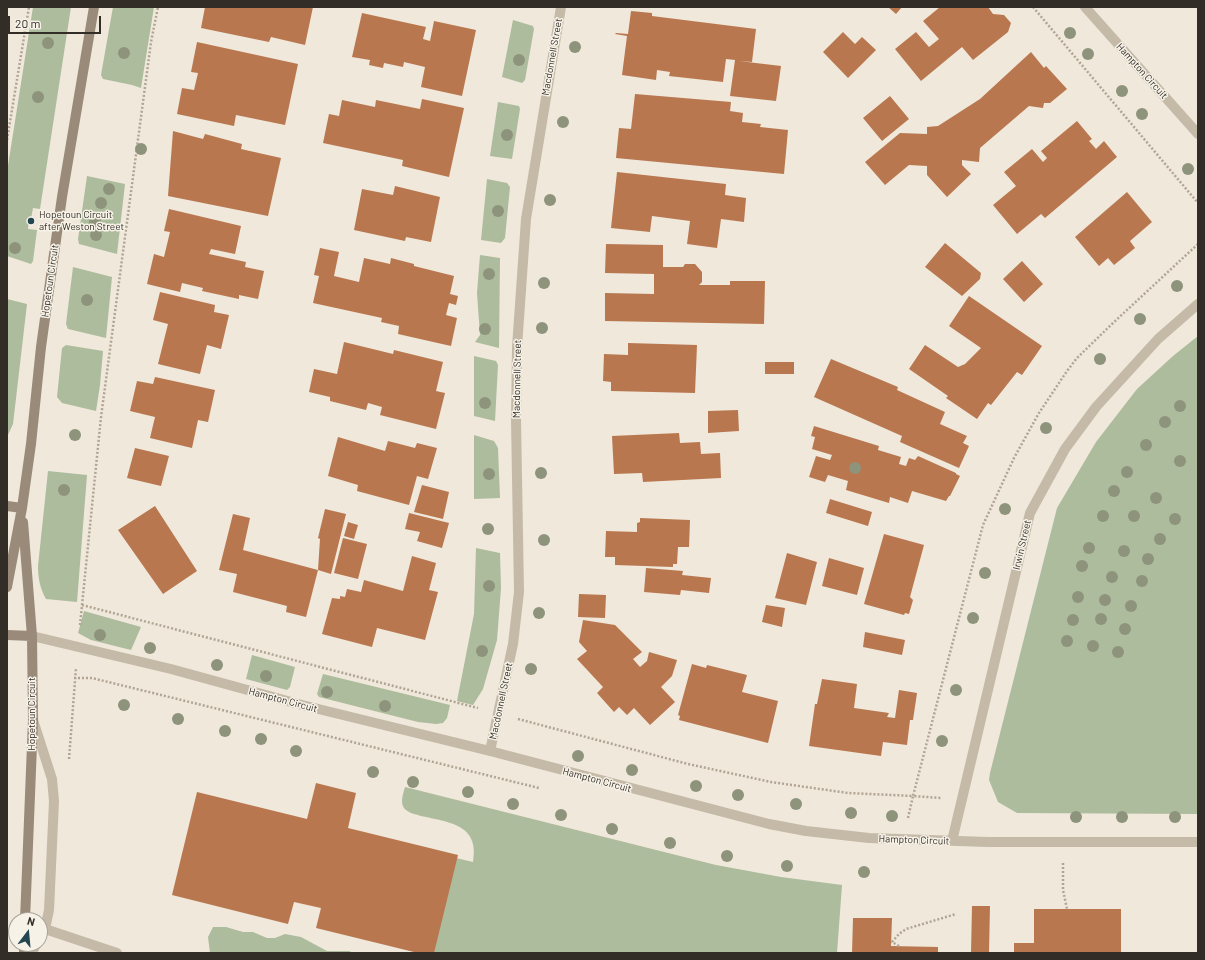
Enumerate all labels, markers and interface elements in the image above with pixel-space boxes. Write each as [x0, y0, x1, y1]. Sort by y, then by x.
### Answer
scale bar [10, 8, 103, 34]
text: 20 m [15, 16, 41, 30]
street label: Macdonnell Street [539, 17, 565, 97]
street label: Hampton Circuit [1114, 41, 1170, 101]
place label: Hopetoun Circuit after Weston Street [39, 209, 124, 232]
marker: Hopetoun Circuit after Weston Street [26, 216, 36, 226]
street label: Hopetoun Circuit [39, 244, 61, 318]
street label: Macdonnell Street [510, 340, 524, 418]
street label: Irwin Street [1010, 519, 1034, 571]
street label: Macdonnell Street [487, 661, 515, 741]
street label: Hopetoun Circuit [26, 677, 38, 751]
street label: Hampton Circuit [247, 685, 319, 715]
street label: Hampton Circuit [561, 765, 633, 795]
street label: Hampton Circuit [878, 833, 950, 847]
north arrow [8, 912, 48, 952]
text: N [26, 914, 36, 928]

